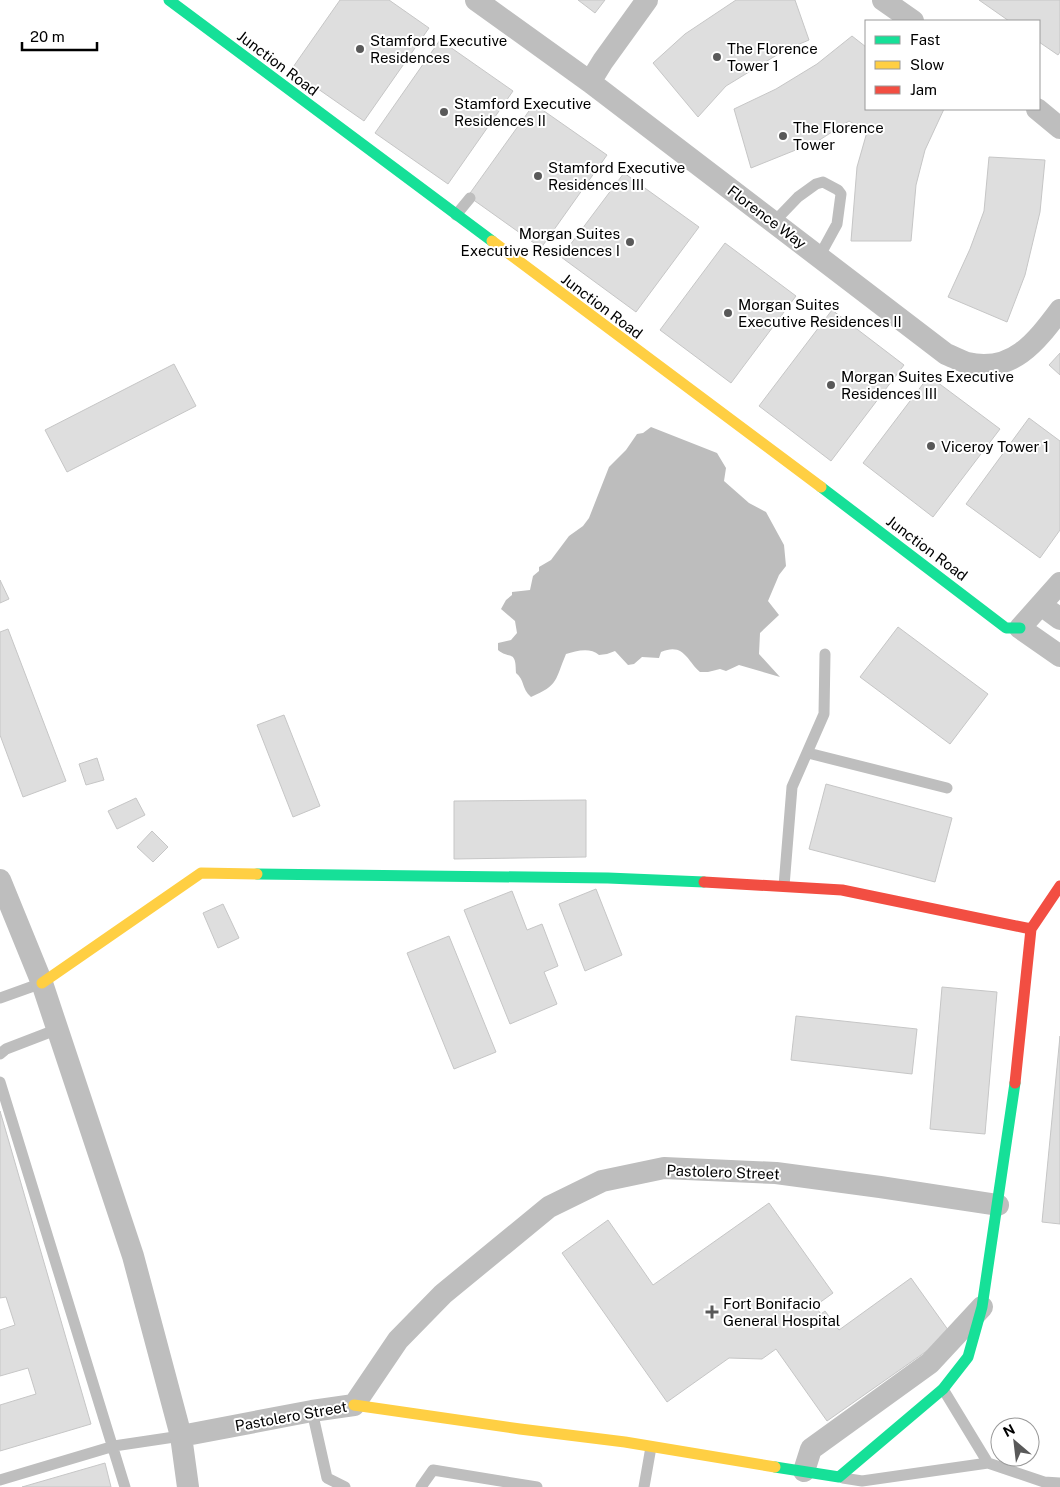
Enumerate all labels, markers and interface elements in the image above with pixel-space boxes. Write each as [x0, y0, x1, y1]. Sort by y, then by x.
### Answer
scale bar [22, 20, 98, 52]
legend [865, 20, 1040, 110]
street label: Junction Road [234, 27, 322, 99]
text: 20 m [30, 28, 65, 45]
text: Fast [910, 31, 940, 48]
place label: Stamford Executive Residences [370, 32, 507, 66]
place label: The Florence Tower 1 [727, 40, 818, 74]
marker: Stamford Executive Residences [354, 43, 366, 55]
marker: The Florence Tower 1 [711, 51, 723, 63]
text: Slow [910, 56, 945, 73]
text: Jam [910, 81, 937, 98]
place label: Stamford Executive Residences II [454, 95, 591, 129]
marker: Stamford Executive Residences II [438, 106, 450, 118]
place label: The Florence Tower [793, 119, 884, 153]
marker: The Florence Tower [777, 130, 789, 142]
place label: Stamford Executive Residences III [548, 159, 685, 193]
marker: Stamford Executive Residences III [532, 170, 544, 182]
street label: Florence Way [724, 182, 810, 252]
place label: Morgan Suites Executive Residences I [461, 225, 620, 259]
marker: Morgan Suites Executive Residences I [624, 236, 636, 248]
street label: Junction Road [558, 270, 646, 342]
place label: Morgan Suites Executive Residences II [738, 296, 902, 330]
marker: Morgan Suites Executive Residences II [722, 307, 734, 319]
place label: Morgan Suites Executive Residences III [841, 368, 1014, 402]
marker: Morgan Suites Executive Residences III [825, 379, 837, 391]
place label: Viceroy Tower 1 [941, 438, 1049, 455]
marker: Viceroy Tower 1 [925, 440, 937, 452]
street label: Junction Road [883, 512, 971, 584]
street label: Pastolero Street [666, 1162, 780, 1182]
place label: Fort Bonifacio General Hospital [723, 1295, 840, 1329]
marker: Fort Bonifacio General Hospital [705, 1305, 719, 1319]
street label: Pastolero Street [234, 1398, 348, 1434]
north arrow [990, 1417, 1040, 1467]
text: N [1000, 1421, 1017, 1440]

